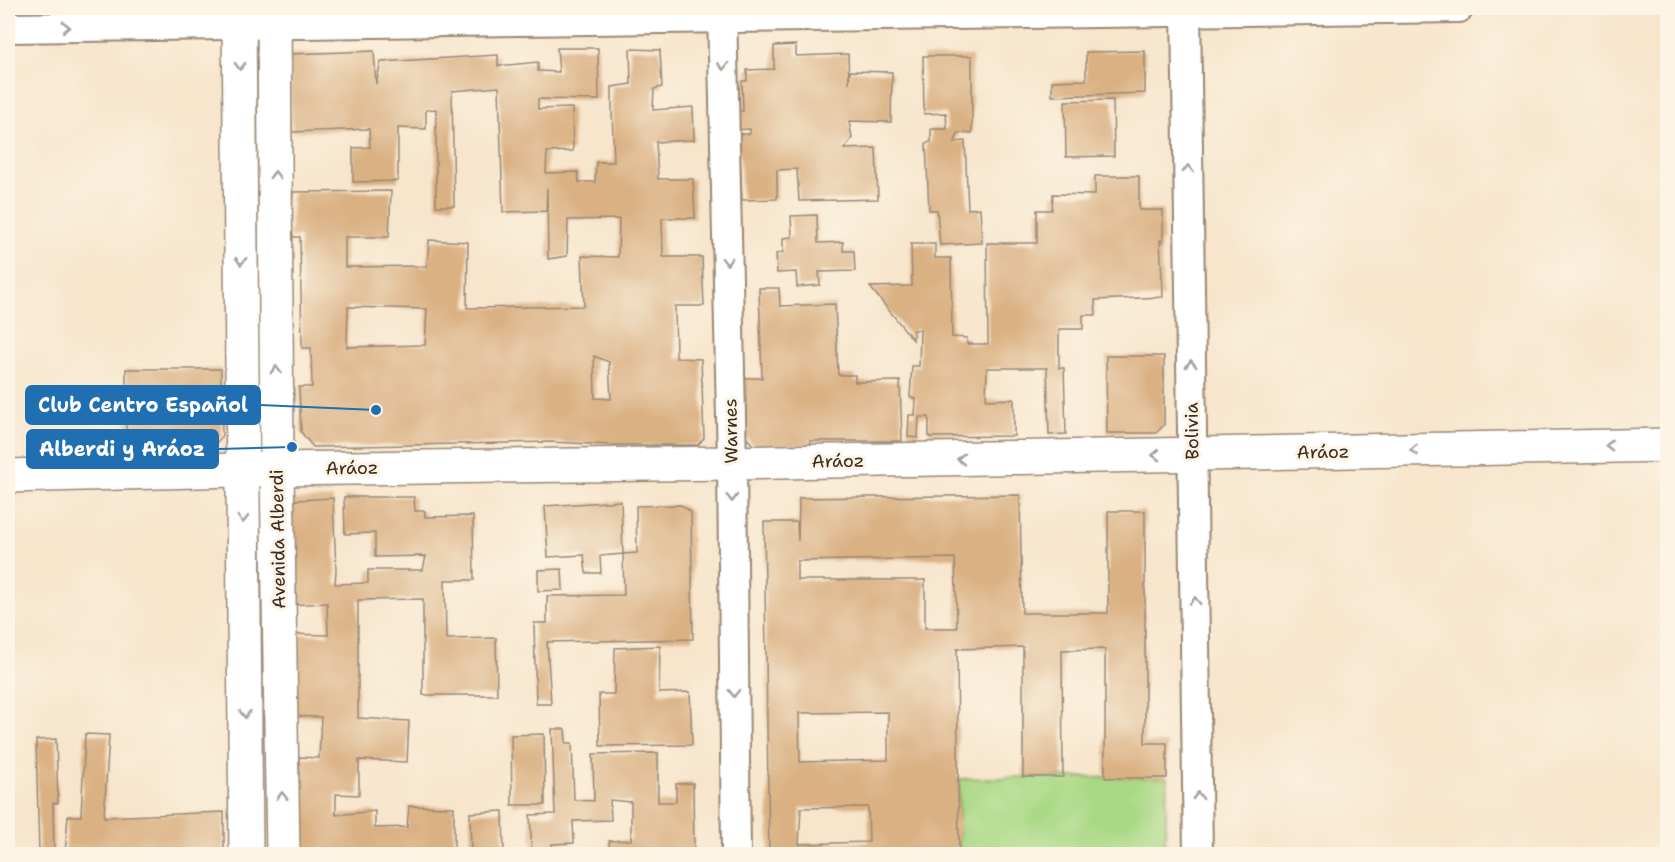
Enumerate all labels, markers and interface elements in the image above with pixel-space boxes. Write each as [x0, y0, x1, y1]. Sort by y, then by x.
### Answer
one-way arrow [61, 21, 70, 33]
one-way arrow [233, 61, 246, 70]
one-way arrow [717, 61, 729, 70]
one-way arrow [1182, 165, 1194, 174]
one-way arrow [269, 171, 281, 180]
one-way arrow [235, 256, 247, 265]
one-way arrow [721, 256, 734, 265]
one-way arrow [1185, 360, 1197, 369]
one-way arrow [270, 366, 282, 375]
callout: Club Centro Español [26, 386, 260, 424]
text: Club Centro Español [38, 392, 248, 418]
street label: Warnes [718, 398, 744, 464]
street label: Bolivia [1180, 402, 1204, 460]
callout: Alberdi y Aráoz [27, 430, 218, 468]
text: Alberdi y Aráoz [39, 436, 205, 462]
street label: Aráoz [1297, 440, 1349, 464]
one-way arrow [1605, 440, 1614, 452]
one-way arrow [1410, 444, 1419, 456]
street label: Aráoz [812, 449, 864, 473]
one-way arrow [1152, 449, 1161, 461]
one-way arrow [957, 453, 966, 465]
street label: Aráoz [326, 456, 378, 480]
street label: Avenida Alberdi [265, 469, 291, 609]
one-way arrow [726, 493, 738, 502]
one-way arrow [237, 514, 249, 523]
one-way arrow [1189, 597, 1201, 606]
one-way arrow [728, 688, 740, 697]
one-way arrow [238, 709, 251, 718]
one-way arrow [276, 792, 289, 801]
one-way arrow [1191, 792, 1204, 801]

